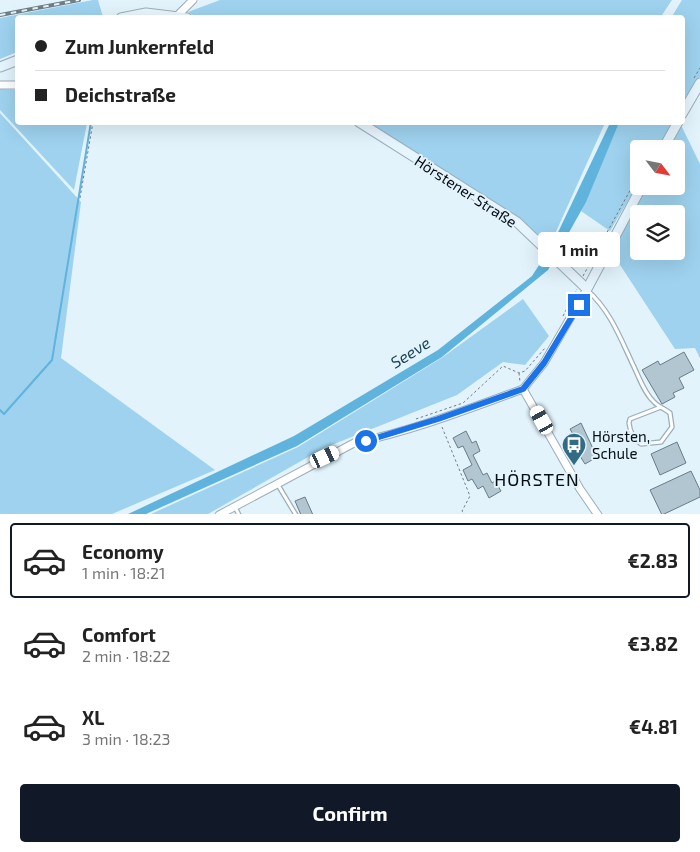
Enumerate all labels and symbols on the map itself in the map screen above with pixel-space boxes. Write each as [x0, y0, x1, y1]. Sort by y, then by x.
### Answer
north arrow [630, 140, 685, 195]
street label: Hörstener Straße [412, 151, 520, 231]
callout: 1 min [538, 232, 620, 268]
route end [568, 294, 590, 316]
water label: Seeve [387, 332, 434, 372]
car [528, 403, 555, 437]
place label: Hörsten, Schule [592, 427, 650, 462]
route start [355, 430, 377, 452]
bus stop icon: Hörsten, Schule [561, 432, 587, 466]
car [308, 444, 341, 470]
district label: HÖRSTEN [494, 468, 580, 490]

